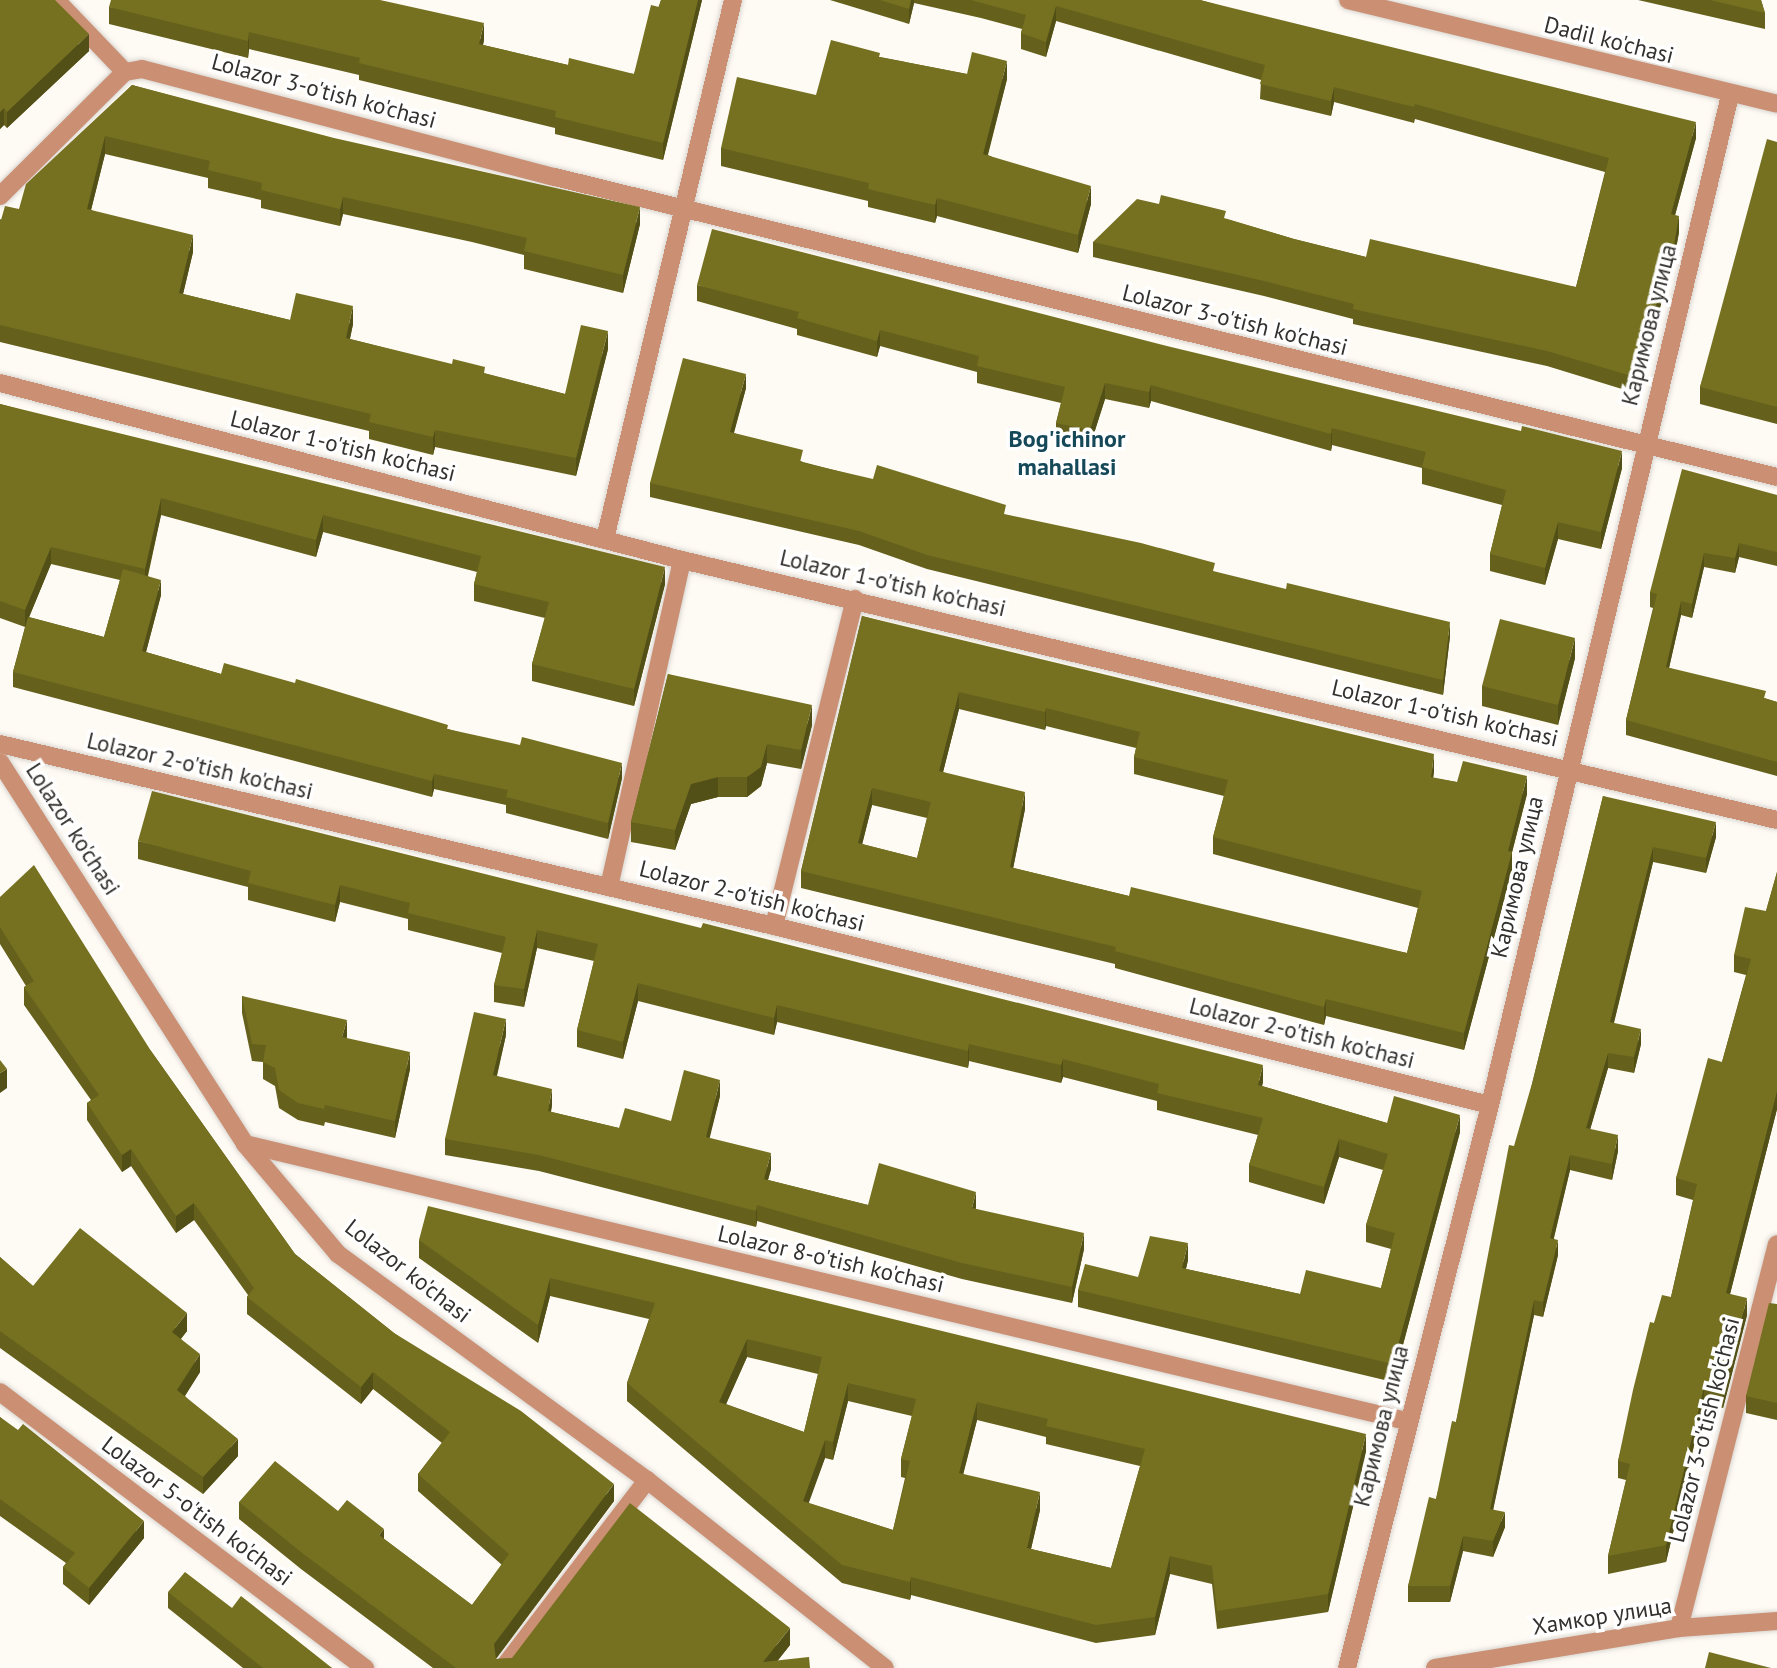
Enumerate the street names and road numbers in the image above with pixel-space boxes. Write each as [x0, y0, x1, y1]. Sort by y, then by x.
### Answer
street label: Dadil ko'chasi [1541, 11, 1677, 69]
street label: Lolazor 3-o'tish ko'chasi [209, 48, 439, 134]
street label: Каримова улица [1616, 242, 1682, 408]
street label: Lolazor 3-o'tish ko'chasi [1119, 279, 1351, 361]
street label: Lolazor 1-o'tish ko'chasi [227, 405, 459, 487]
street label: Lolazor 1-o'tish ko'chasi [777, 544, 1009, 622]
street label: Lolazor 1-o'tish ko'chasi [1329, 674, 1561, 752]
street label: Lolazor 2-o'tish ko'chasi [84, 727, 316, 805]
street label: Lolazor ko'chasi [20, 758, 126, 900]
street label: Каримова улица [1485, 793, 1549, 961]
street label: Lolazor 2-o'tish ko'chasi [636, 855, 868, 937]
street label: Lolazor 2-o'tish ko'chasi [1186, 992, 1418, 1074]
street label: Lolazor ko'chasi [340, 1213, 476, 1329]
street label: Lolazor 8-o'tish ko'chasi [715, 1220, 947, 1298]
street label: Lolazor 3-o'tish ko'chasi [1663, 1314, 1745, 1546]
street label: Каримова улица [1348, 1343, 1414, 1509]
street label: Lolazor 5-o'tish ko'chasi [96, 1430, 298, 1592]
street label: Хамкор улица [1530, 1591, 1674, 1641]

